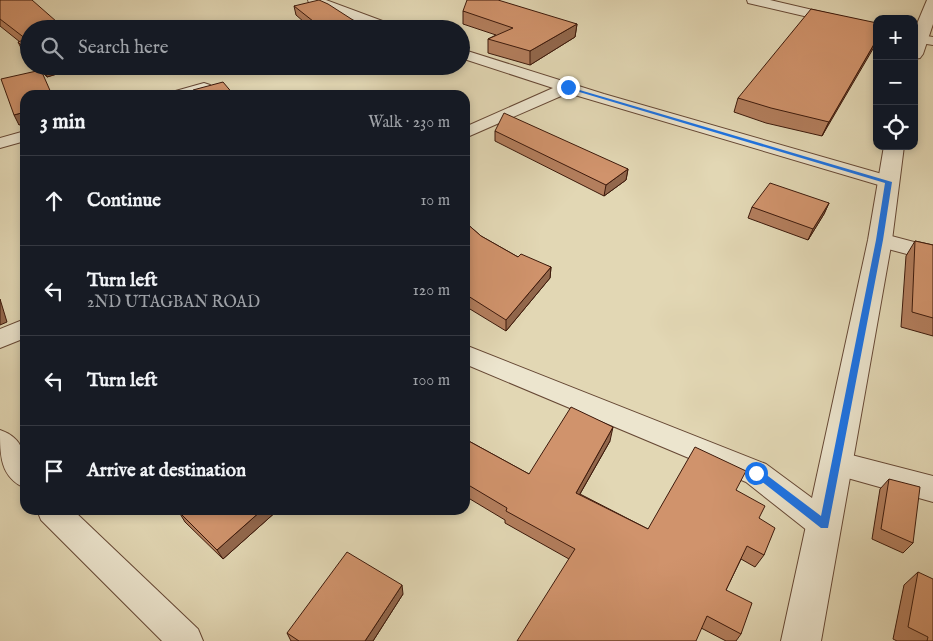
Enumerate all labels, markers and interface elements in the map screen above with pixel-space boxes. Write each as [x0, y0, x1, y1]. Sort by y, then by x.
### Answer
map controls [873, 15, 918, 150]
button: + [873, 15, 918, 60]
search box [20, 20, 470, 75]
icon: search [38, 34, 66, 62]
text: Search here [78, 36, 169, 60]
button: − [873, 60, 918, 105]
route end [557, 76, 580, 99]
button: locate [873, 105, 918, 150]
text: 3 min [40, 109, 85, 136]
text: Walk · 230 m [368, 113, 450, 133]
icon: ahead [40, 187, 68, 215]
text: Continue [87, 189, 161, 213]
text: 10 m [420, 191, 450, 211]
text: Turn left [87, 269, 158, 293]
icon: left [40, 277, 68, 305]
text: 120 m [413, 281, 450, 301]
text: 2ND UTAGBAN ROAD [87, 293, 260, 313]
icon: left [40, 367, 68, 395]
text: Turn left [87, 369, 158, 393]
text: 100 m [413, 371, 450, 391]
icon: arrive [40, 457, 68, 485]
text: Arrive at destination [87, 459, 246, 483]
route start [745, 462, 768, 485]

